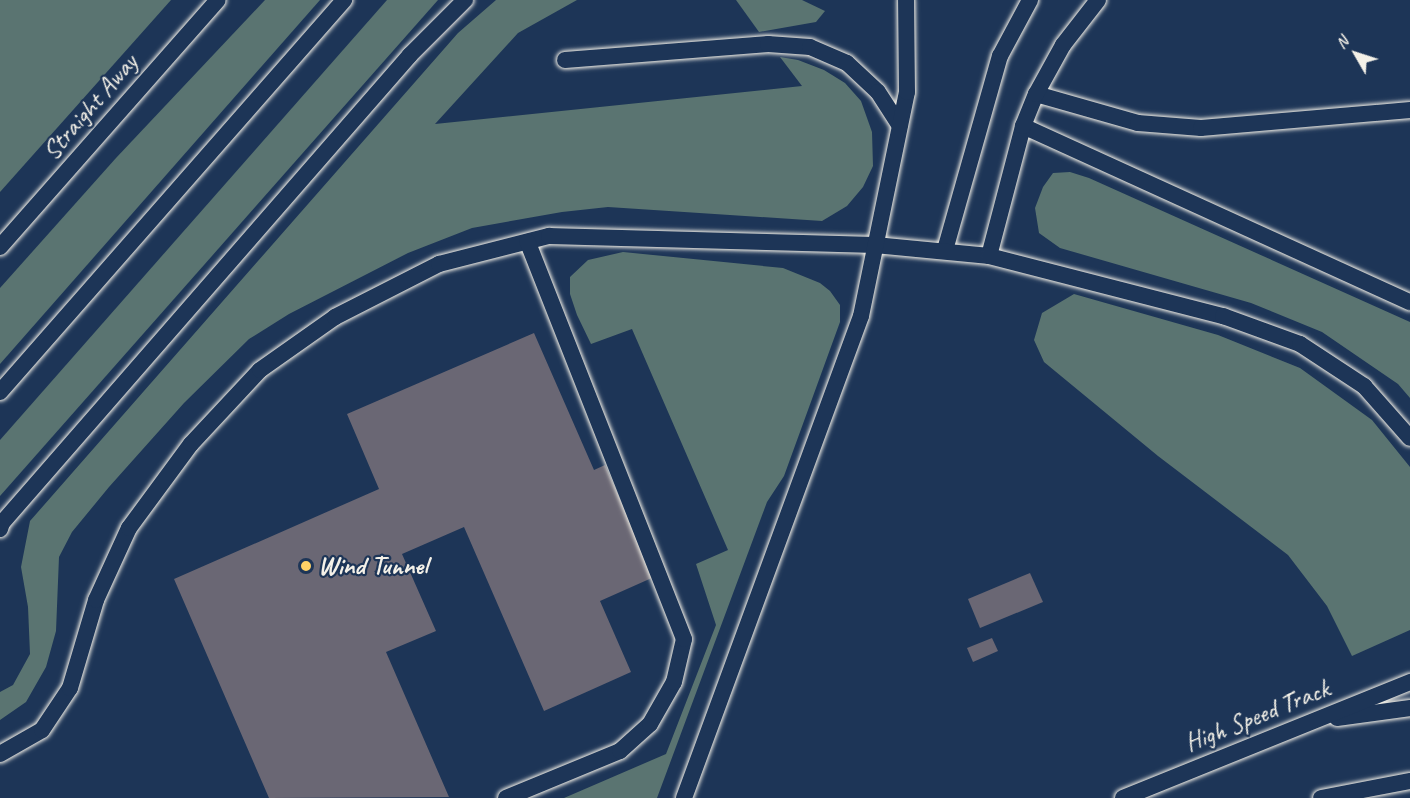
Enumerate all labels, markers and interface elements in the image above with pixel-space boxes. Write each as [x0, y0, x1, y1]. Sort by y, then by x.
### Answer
north arrow [1326, 24, 1386, 84]
text: N [1331, 33, 1353, 53]
street label: Straight Away [35, 48, 145, 166]
place label: Wind Tunnel [318, 550, 428, 582]
marker: Wind Tunnel [299, 559, 313, 573]
street label: High Speed Track [1181, 673, 1333, 759]

